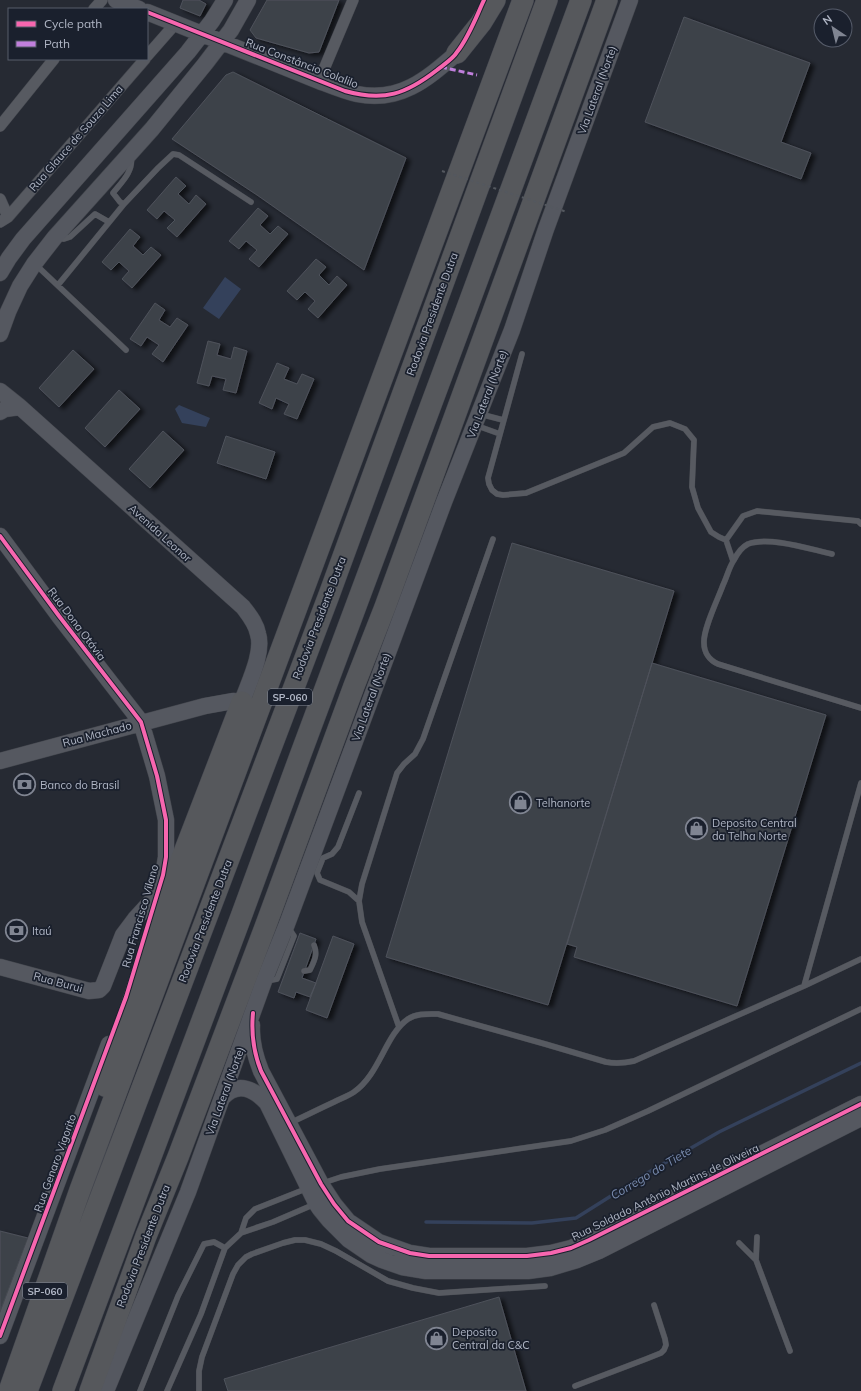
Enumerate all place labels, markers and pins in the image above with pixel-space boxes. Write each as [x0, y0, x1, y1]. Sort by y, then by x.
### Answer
bank icon: Banco do Brasil [11, 772, 37, 798]
place label: Banco do Brasil [40, 778, 119, 792]
shop icon: Telhanorte [508, 790, 534, 816]
place label: Telhanorte [536, 796, 590, 810]
shop icon: Deposito Central da Telha Norte [683, 816, 709, 842]
place label: Deposito Central da Telha Norte [712, 816, 797, 843]
bank icon: Itaú [3, 918, 29, 944]
place label: Itaú [32, 924, 52, 938]
shop icon: Deposito Central da C&C [423, 1325, 449, 1351]
place label: Deposito Central da C&C [452, 1325, 530, 1352]

